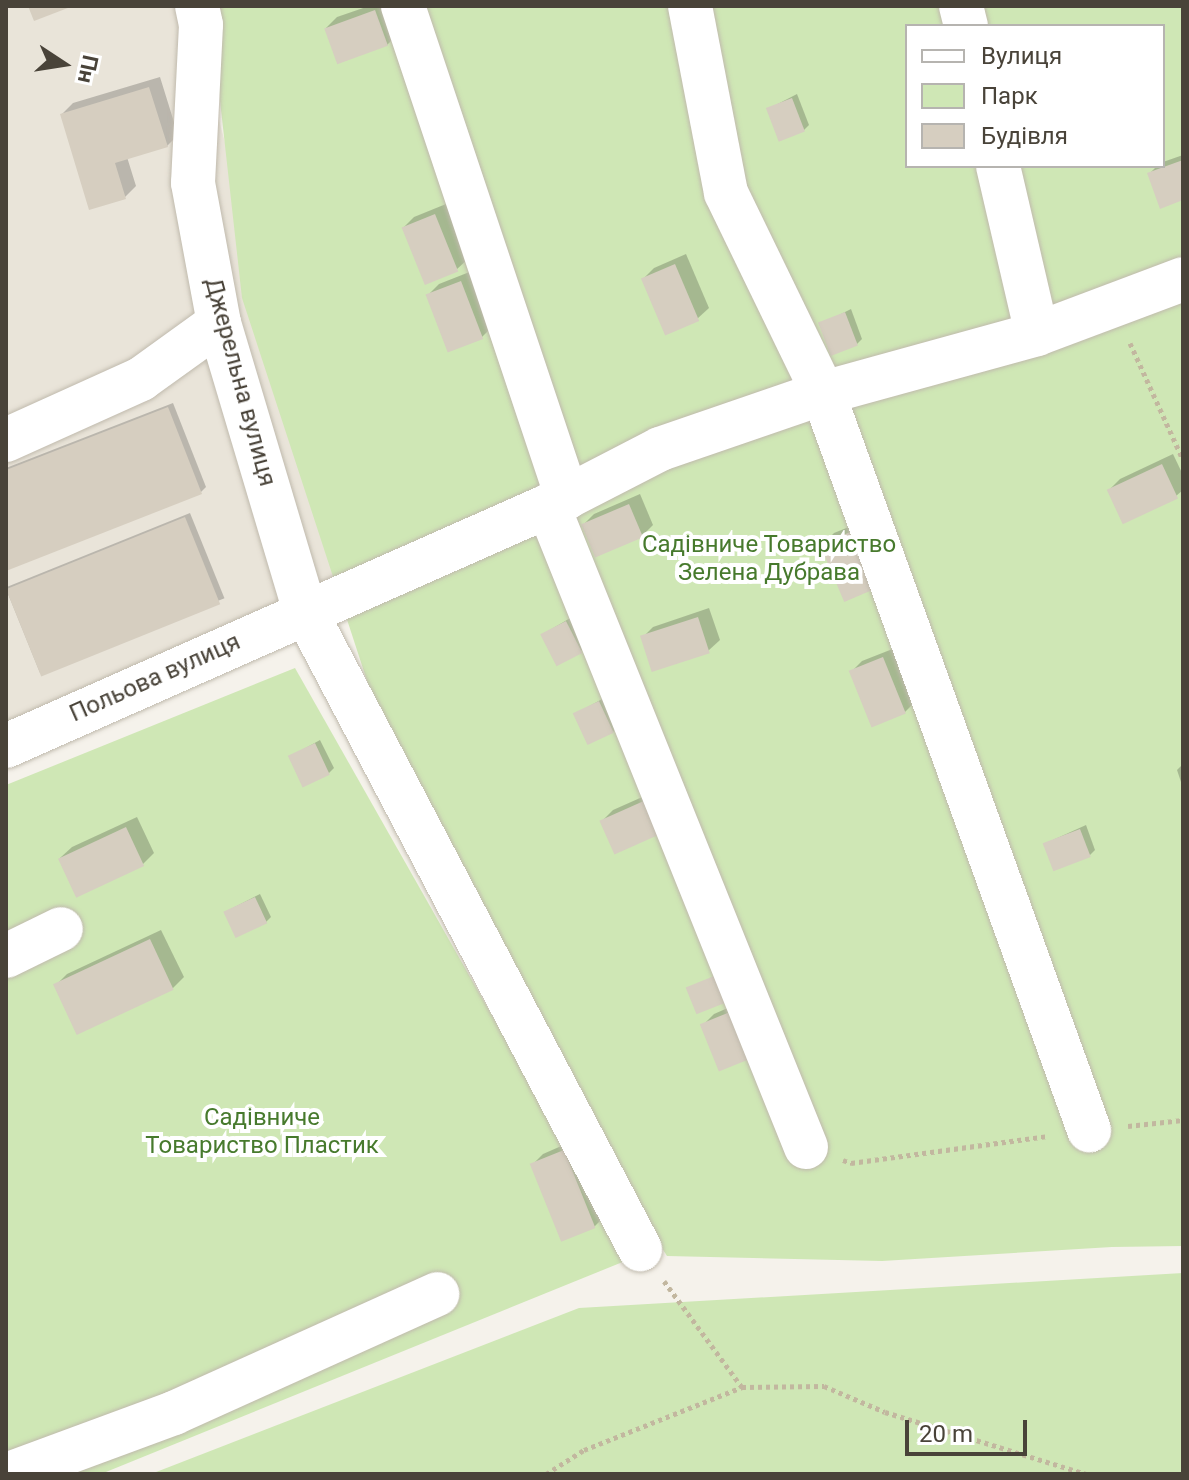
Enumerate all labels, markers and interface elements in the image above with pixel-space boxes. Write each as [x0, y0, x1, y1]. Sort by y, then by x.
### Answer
north arrow [24, 24, 104, 104]
legend [905, 24, 1165, 168]
text: Вулиця [981, 42, 1062, 70]
text: Пн [73, 53, 103, 85]
text: Парк [981, 82, 1038, 110]
text: Будівля [981, 122, 1068, 150]
street label: Джерельна вулиця [198, 275, 282, 489]
park label: Садівниче Товариство Зелена Дубрава [642, 531, 896, 587]
street label: Польова вулиця [65, 627, 245, 729]
park label: Садівниче Товариство Пластик [145, 1104, 379, 1160]
scale bar [909, 1404, 1031, 1454]
text: 20 m [919, 1420, 973, 1448]

